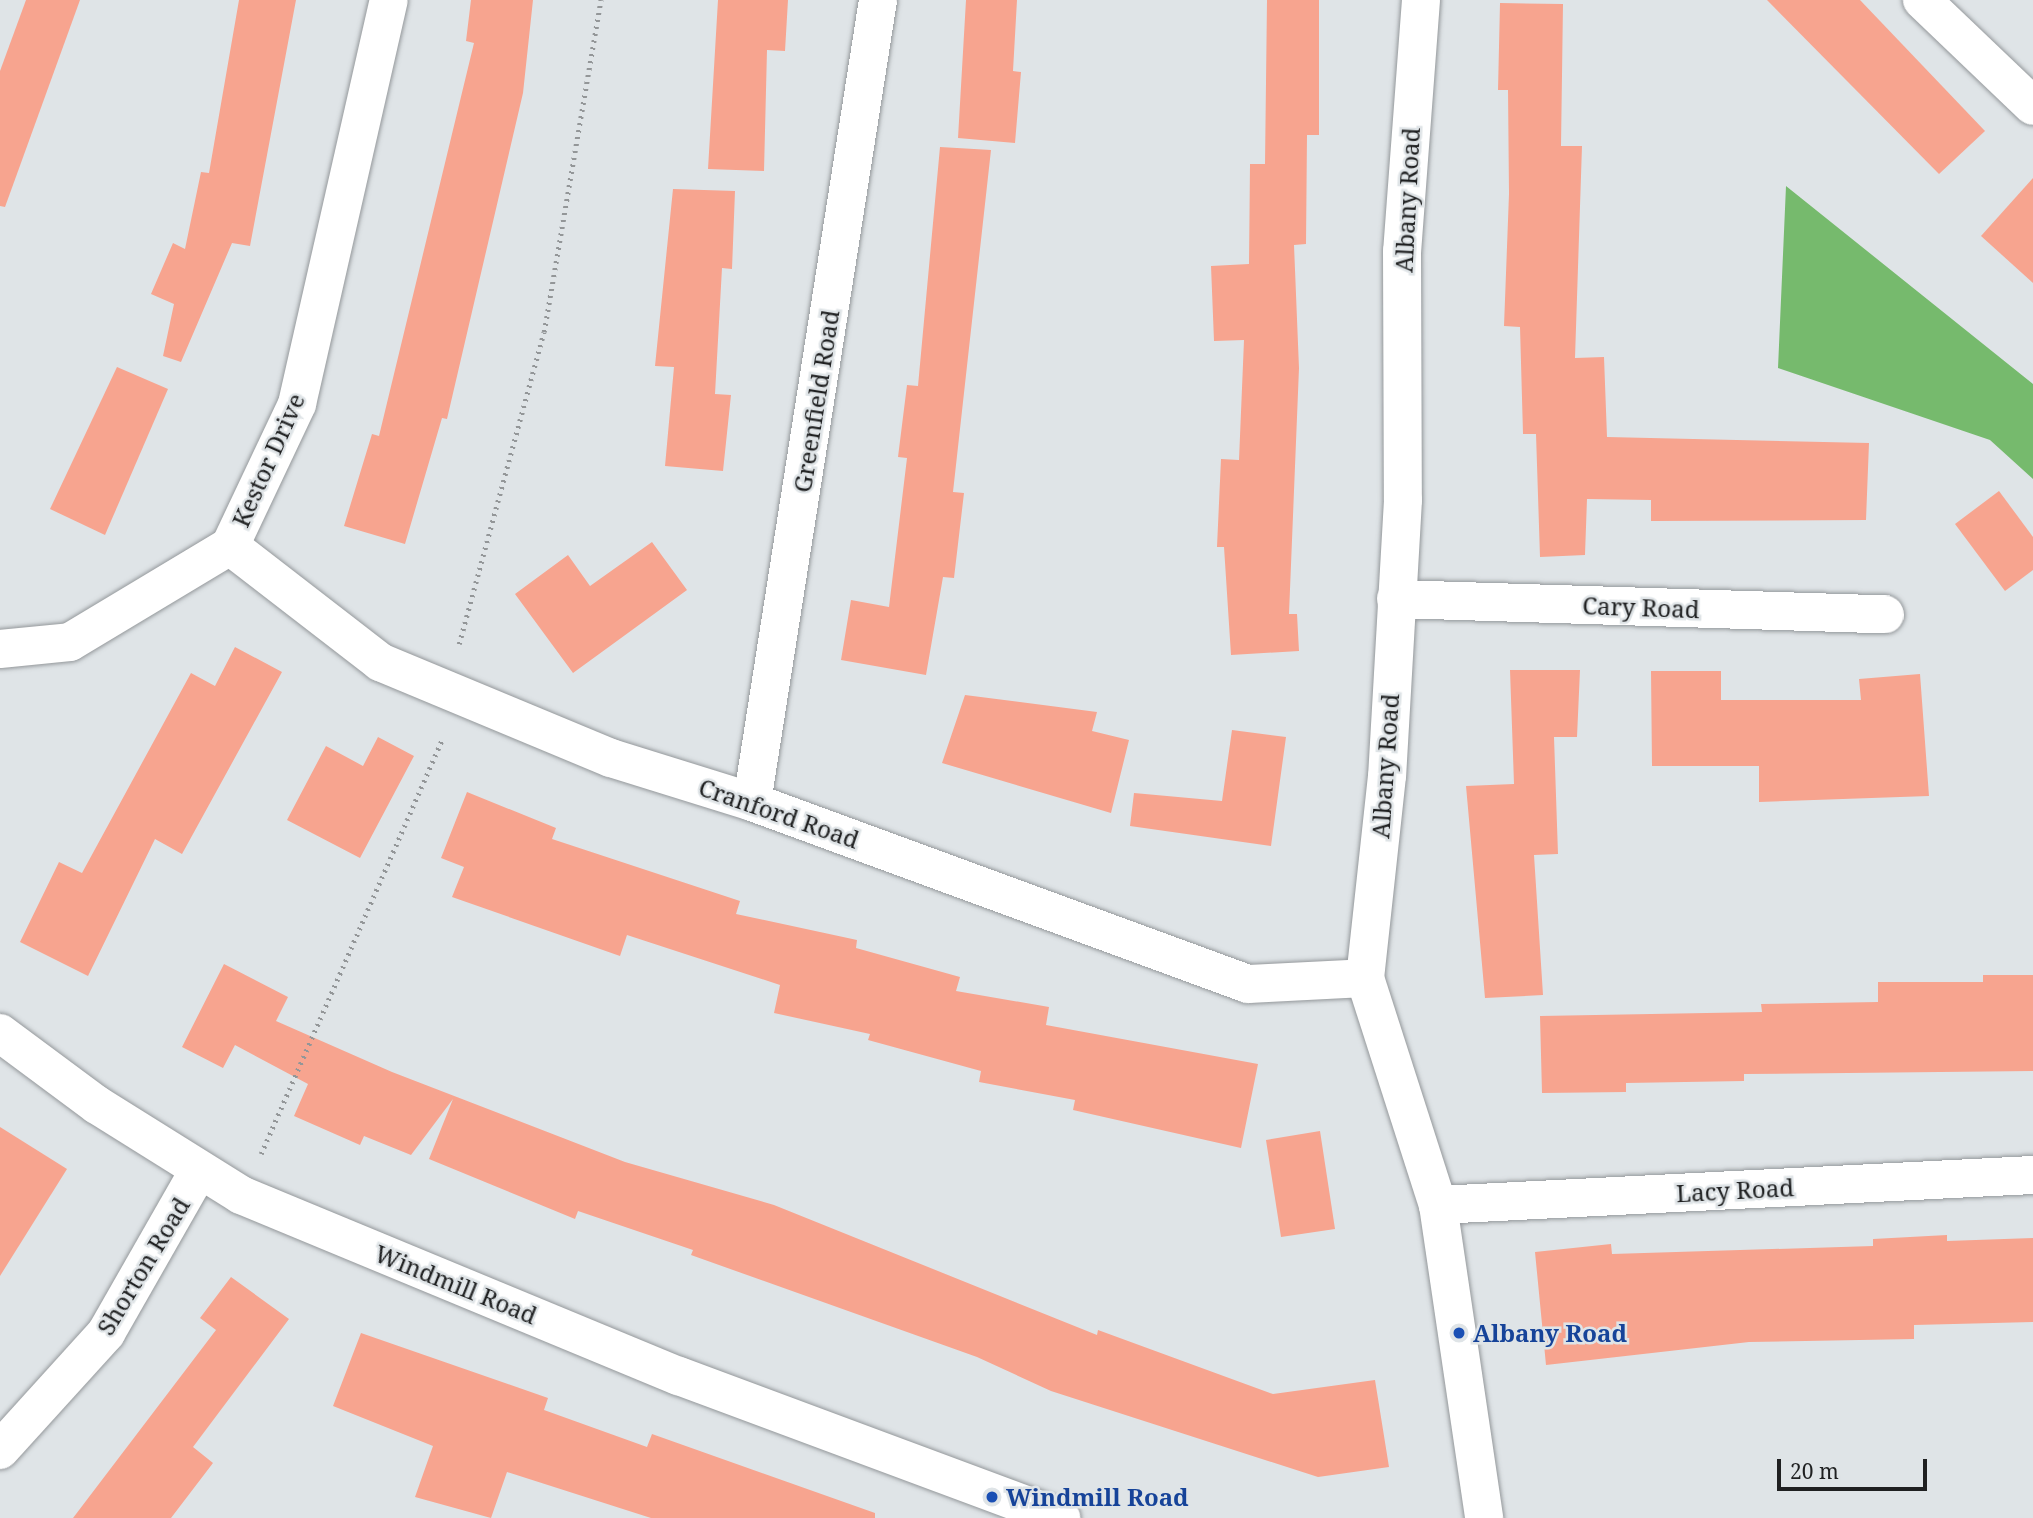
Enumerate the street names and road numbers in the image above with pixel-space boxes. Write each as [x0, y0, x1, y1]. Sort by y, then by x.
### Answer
street label: Albany Road [1389, 127, 1425, 273]
street label: Greenfield Road [787, 308, 845, 494]
street label: Kestor Drive [226, 389, 310, 531]
street label: Cary Road [1582, 591, 1700, 623]
street label: Albany Road [1366, 693, 1404, 839]
street label: Cranford Road [695, 772, 863, 854]
street label: Lacy Road [1675, 1173, 1795, 1207]
street label: Shorton Road [91, 1192, 195, 1340]
street label: Windmill Road [371, 1238, 541, 1330]

